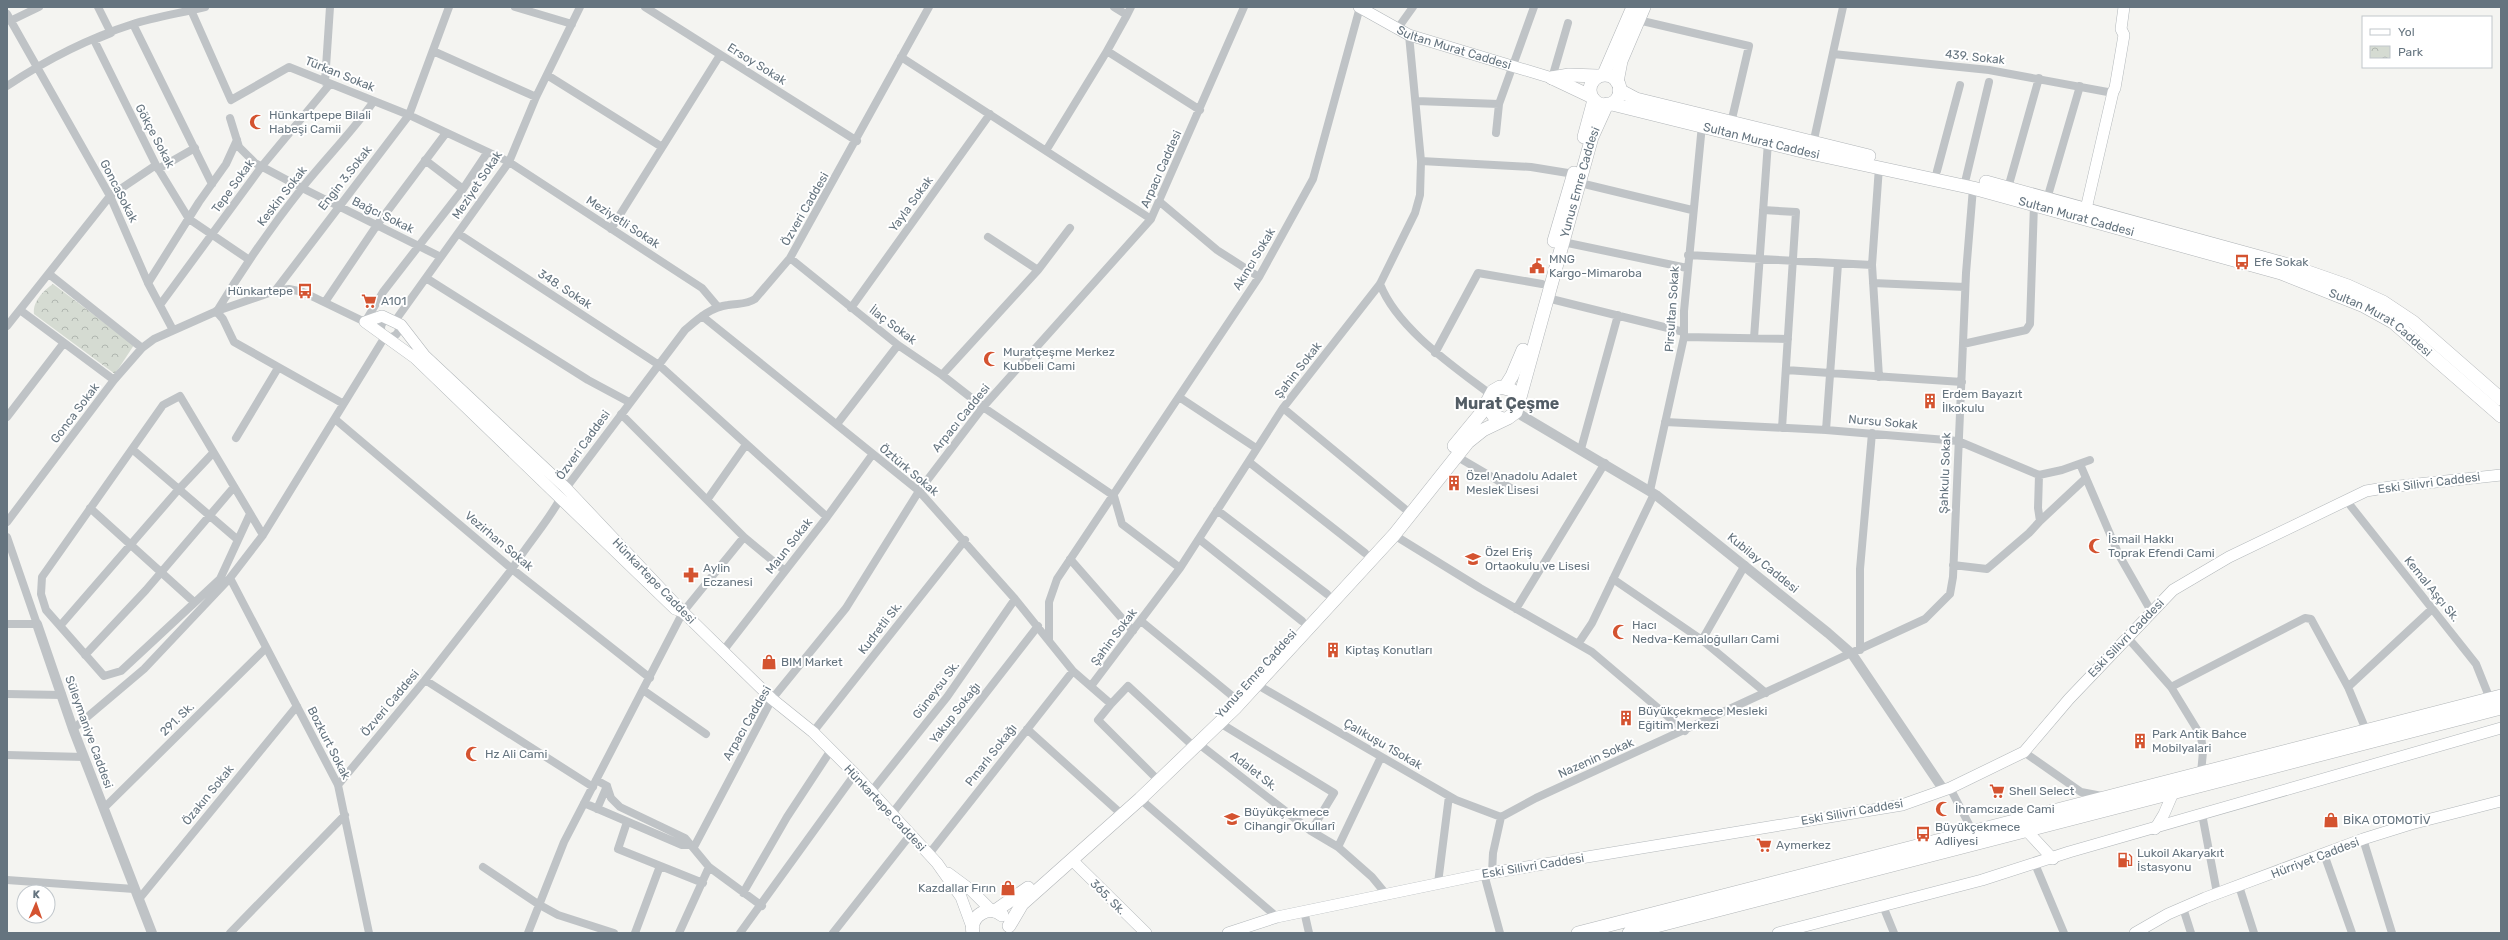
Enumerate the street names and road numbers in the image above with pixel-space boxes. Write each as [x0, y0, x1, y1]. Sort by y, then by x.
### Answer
street label: Sultan Murat Caddesi [1394, 23, 1513, 72]
street label: Ersoy Sokak [725, 40, 790, 88]
street label: 439. Sokak [1944, 47, 2006, 67]
street label: Türkan Sokak [303, 54, 378, 95]
street label: Gökçe Sokak [132, 102, 178, 171]
street label: Sultan Murat Caddesi [1702, 120, 1821, 162]
street label: Yunus Emre Caddesi [1557, 125, 1603, 239]
street label: Arpacı Caddesi [1138, 128, 1184, 210]
street label: Engin 3.Sokak [315, 142, 375, 213]
street label: Meziyet Sokak [449, 148, 505, 222]
street label: Tepe Sokak [209, 156, 258, 215]
street label: GoncaSokak [97, 157, 141, 226]
street label: Keskin Sokak [254, 163, 310, 229]
street label: Özveri Caddesi [778, 170, 832, 248]
street label: Yayla Sokak [886, 173, 936, 235]
street label: Meziyetli Sokak [584, 193, 663, 251]
street label: Bağcı Sokak [350, 194, 417, 236]
street label: Sultan Murat Caddesi [2017, 194, 2136, 239]
street label: Akıncı Sokak [1230, 225, 1278, 293]
street label: Pirsultan Sokak [1662, 265, 1682, 352]
street label: 348. Sokak [535, 266, 595, 312]
street label: Sultan Murat Caddesi [2327, 286, 2435, 360]
street label: İlaç Sokak [867, 303, 920, 348]
street label: Şahin Sokak [1272, 338, 1325, 401]
street label: Gonca Sokak [48, 379, 103, 446]
street label: Arpacı Caddesi [929, 381, 993, 455]
street label: Özveri Caddesi [553, 407, 613, 482]
street label: Nursu Sokak [1848, 412, 1919, 432]
street label: Şahkulu Sokak [1937, 431, 1953, 514]
street label: Öztürk Sokak [877, 441, 942, 499]
street label: Eski Silivri Caddesi [2377, 470, 2481, 496]
street label: Vezirhan Sokak [462, 508, 537, 574]
street label: Maun Sokak [763, 515, 816, 577]
street label: Kubilay Caddesi [1725, 530, 1801, 596]
street label: Hünkartepe Caddesi [610, 535, 698, 627]
street label: Kemal Aşçı Sk. [2401, 554, 2463, 624]
street label: Eski Silivri Caddesi [2085, 596, 2167, 680]
street label: Kudretli Sk. [855, 599, 905, 657]
street label: Şahin Sokak [1088, 605, 1140, 668]
street label: Yunus Emre Caddesi [1213, 627, 1300, 721]
street label: Güneysu Sk. [910, 658, 962, 722]
street label: Özveri Caddesi [358, 667, 422, 739]
street label: Süleymaniye Caddesi [62, 674, 116, 790]
street label: Yakup Sokağı [927, 680, 983, 746]
street label: Arpacı Caddesi [720, 683, 774, 763]
street label: 291. Sk. [157, 699, 197, 739]
street label: Bozkurt Sokak [305, 704, 354, 782]
street label: Çalıkuşu 1Sokak [1341, 716, 1426, 773]
street label: Pınarlı Sokağı [962, 721, 1020, 789]
street label: Nazenin Sokak [1556, 735, 1637, 781]
street label: Adalet Sk. [1228, 748, 1280, 794]
street label: Özakın Sokak [179, 761, 237, 828]
street label: Hünkartepe Caddesi [841, 762, 929, 854]
street label: Eski Silivri Caddesi [1800, 796, 1904, 828]
street label: Hürriyet Caddesi [2269, 835, 2361, 881]
street label: Eski Silivri Caddesi [1481, 851, 1585, 881]
street label: 365. Sk. [1087, 876, 1129, 918]

